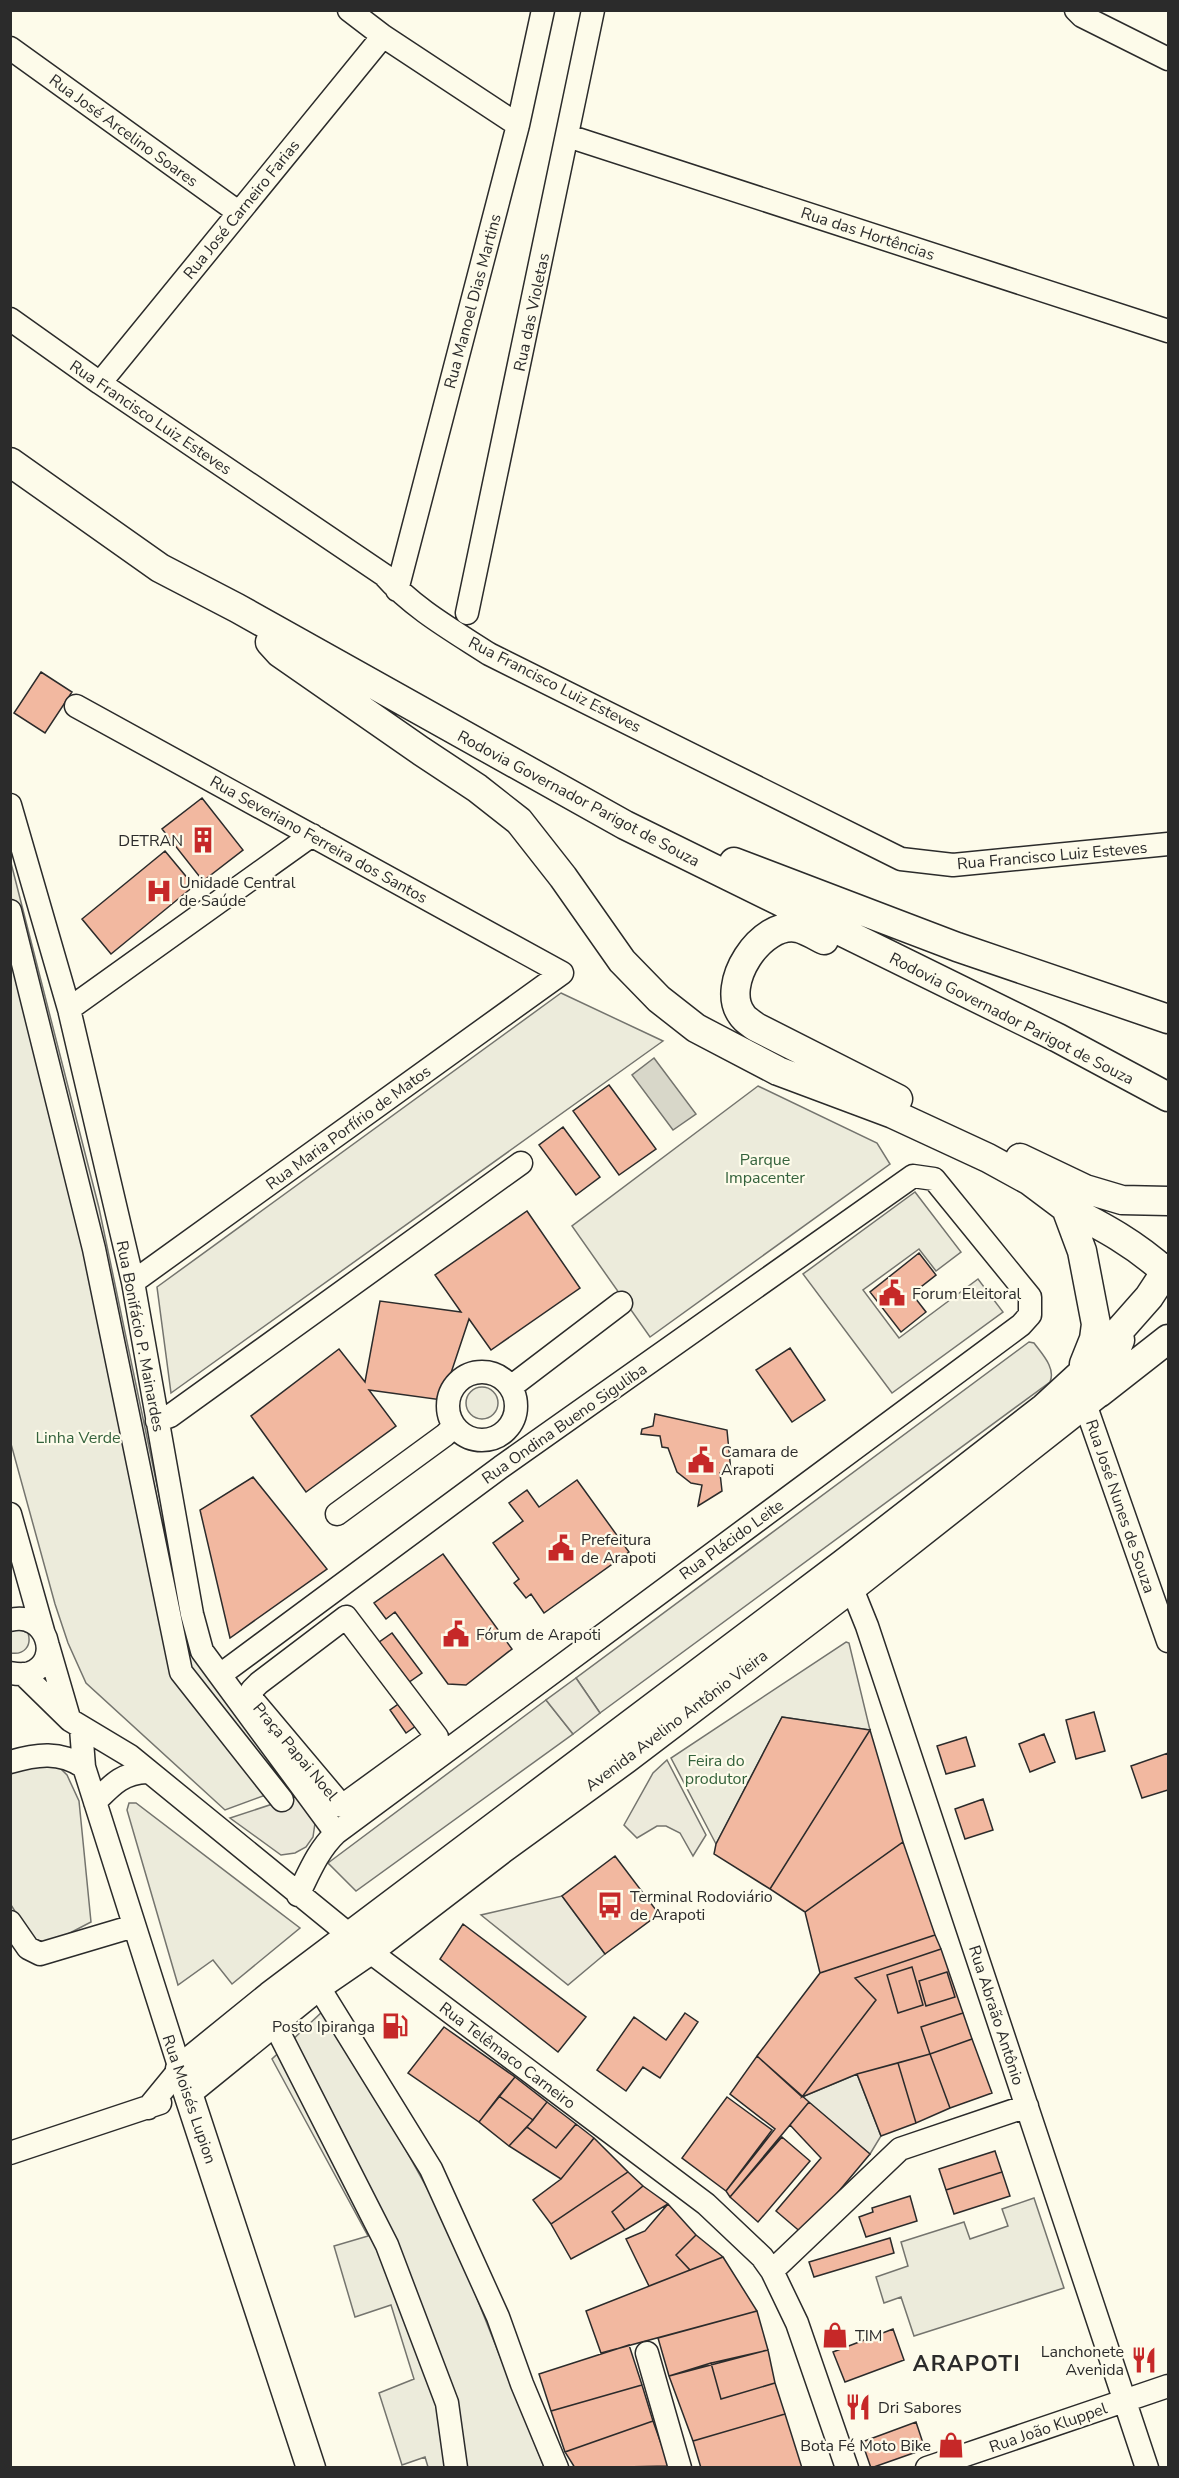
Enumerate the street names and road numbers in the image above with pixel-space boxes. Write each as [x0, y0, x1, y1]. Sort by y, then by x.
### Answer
street label: Rua José Arcelino Soares [44, 69, 202, 192]
street label: Rua José Carneiro Farias [179, 135, 305, 284]
street label: Rua das Hortências [798, 202, 937, 266]
street label: Rua Manoel Dias Martins [439, 211, 507, 391]
street label: Rua das Violetas [509, 251, 555, 373]
street label: Rua Francisco Luiz Esteves [65, 355, 236, 480]
street label: Rua Francisco Luiz Esteves [464, 632, 645, 738]
street label: Rodovia Governador Parigot de Souza [454, 725, 704, 872]
street label: Rua Severiano Ferreira dos Santos [206, 771, 431, 909]
street label: Rua Francisco Luiz Esteves [956, 837, 1148, 875]
street label: Rodovia Governador Parigot de Souza [886, 947, 1137, 1090]
street label: Rua Maria Porfírio de Matos [262, 1060, 436, 1195]
street label: Rua Bonifácio P. Mainardes [111, 1239, 169, 1434]
street label: Rua Ondina Bueno Siguliba [478, 1358, 652, 1489]
street label: Rua José Nunes de Souza [1080, 1417, 1160, 1596]
street label: Rua Plácido Leite [675, 1494, 788, 1585]
street label: Avenida Avelino Antônio Vieira [581, 1645, 772, 1797]
street label: Praça Papai Noel [248, 1698, 343, 1806]
street label: Rua Abraão Antônio [963, 1943, 1029, 2088]
street label: Rua Telêmaco Carneiro [435, 1997, 580, 2114]
street label: Rua Moisés Lupion [157, 2032, 221, 2167]
street label: Rua João Kluppel [986, 2397, 1111, 2458]

